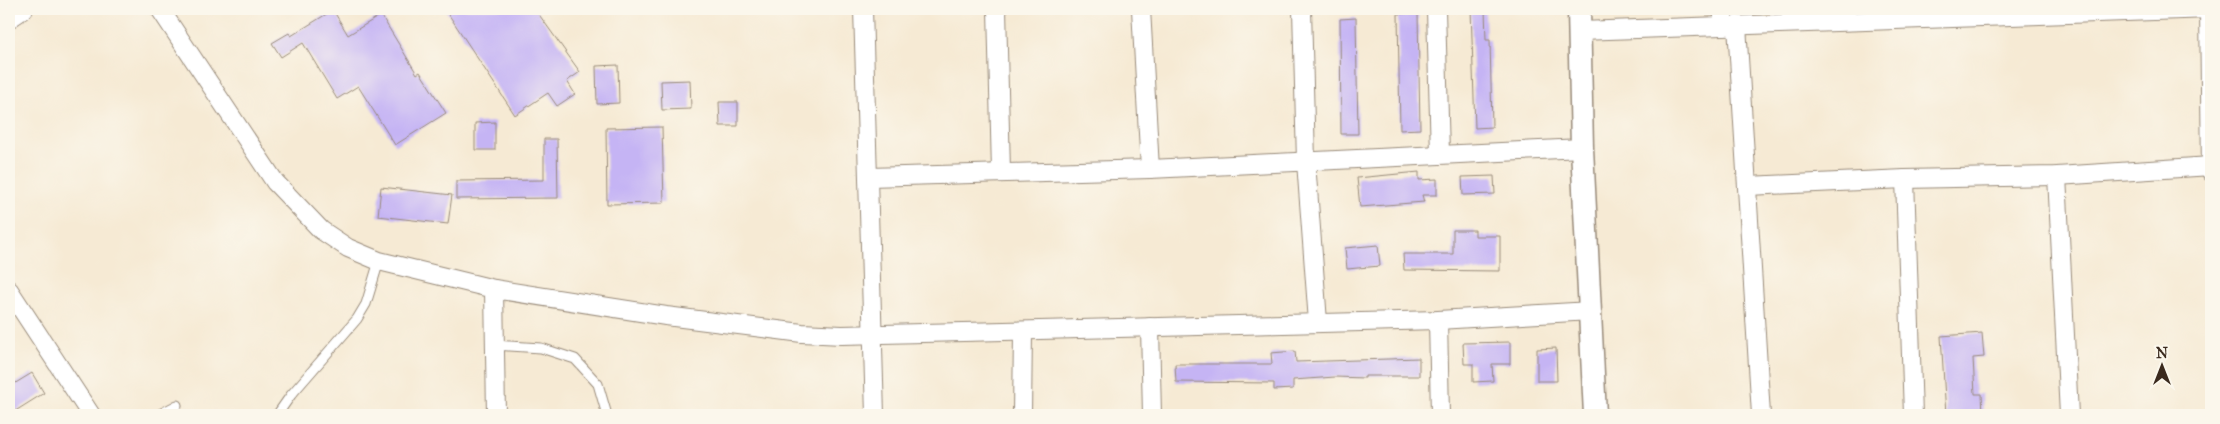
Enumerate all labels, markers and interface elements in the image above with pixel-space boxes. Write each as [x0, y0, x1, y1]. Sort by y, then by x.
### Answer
north arrow [2138, 342, 2188, 392]
text: N [2156, 345, 2168, 362]

